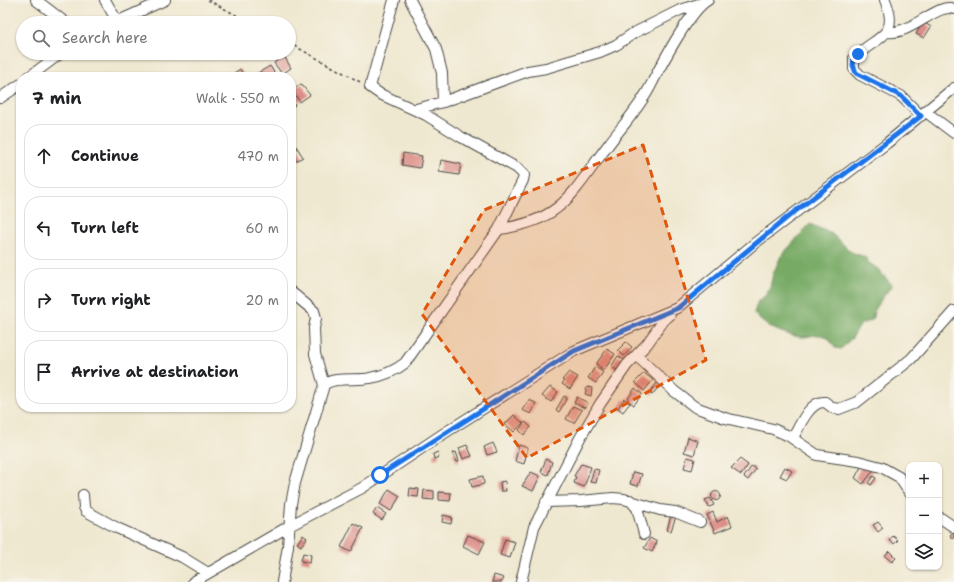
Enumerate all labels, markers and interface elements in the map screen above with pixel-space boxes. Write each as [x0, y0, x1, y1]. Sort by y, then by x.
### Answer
search box [16, 16, 296, 60]
icon: search [30, 27, 52, 49]
text: Search here [62, 28, 148, 48]
route end [849, 45, 867, 63]
text: 7 min [32, 87, 82, 109]
text: Walk · 550 m [196, 90, 280, 107]
icon: ahead [33, 145, 55, 167]
text: Continue [71, 146, 139, 166]
text: 470 m [237, 148, 279, 165]
icon: left [33, 217, 55, 239]
text: Turn left [71, 218, 139, 238]
text: 60 m [246, 220, 279, 237]
icon: right [33, 289, 55, 311]
text: Turn right [71, 290, 151, 310]
text: 20 m [246, 292, 279, 309]
icon: arrive [33, 361, 55, 383]
text: Arrive at destination [71, 362, 239, 382]
map controls [906, 462, 942, 570]
button: + [906, 462, 942, 498]
route start [371, 466, 389, 484]
button: − [906, 498, 942, 534]
button: layers [906, 534, 942, 570]

